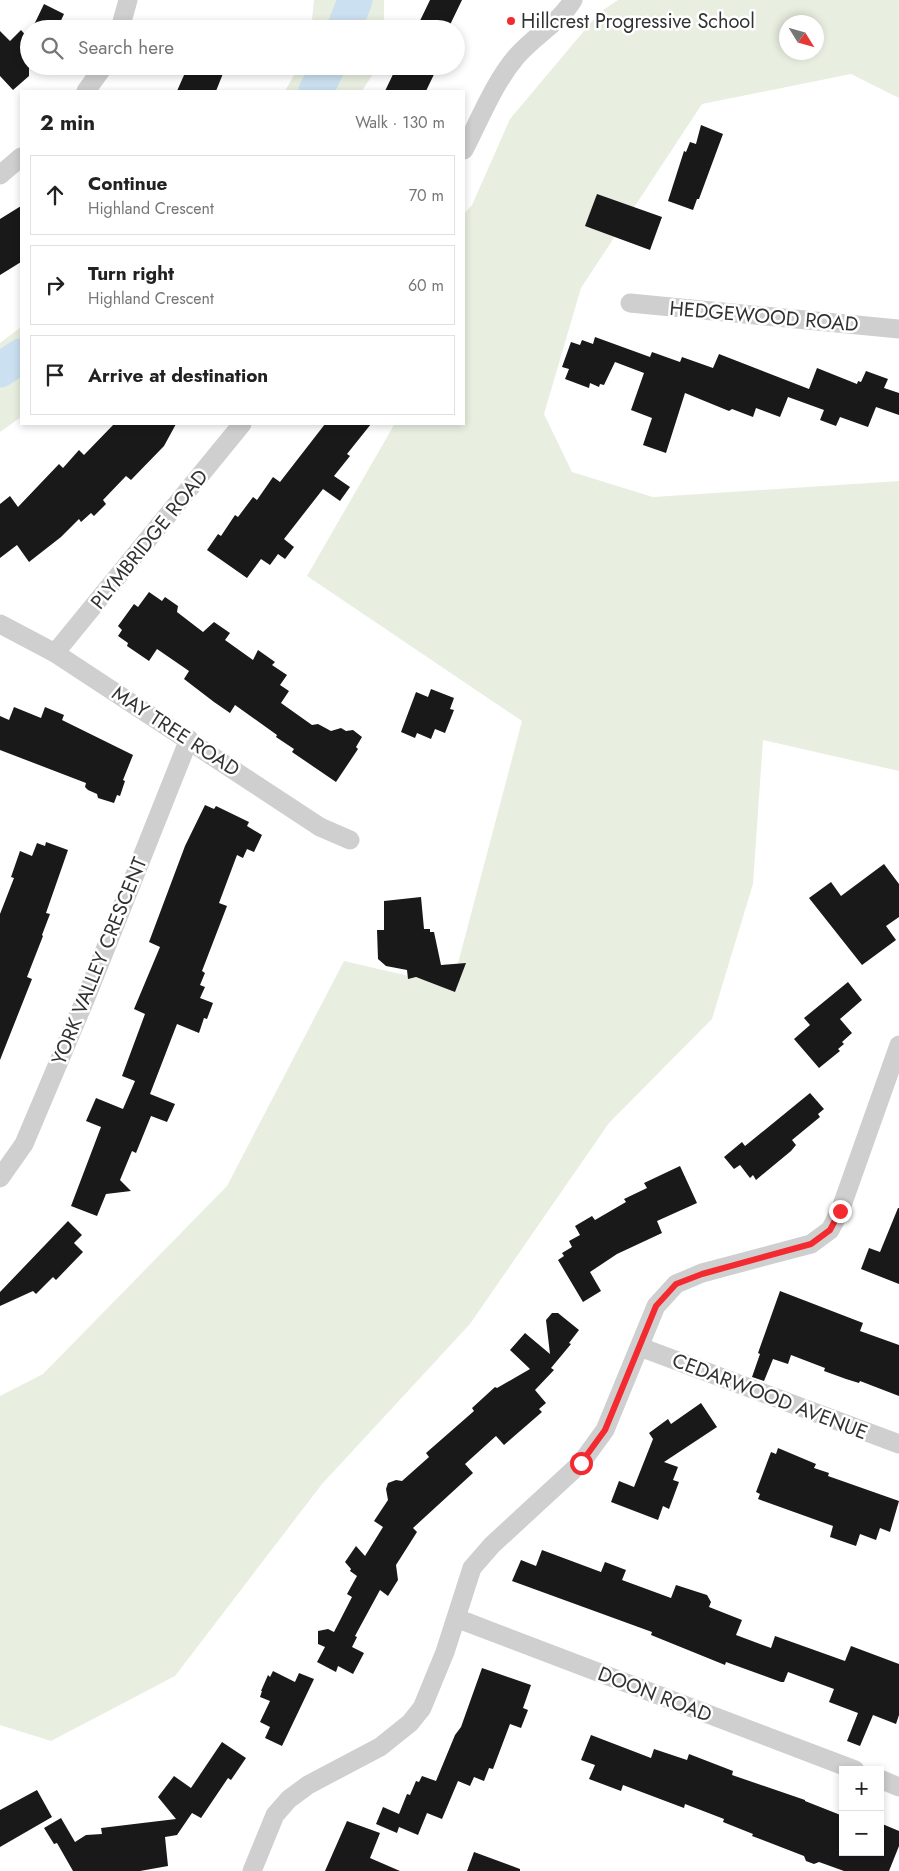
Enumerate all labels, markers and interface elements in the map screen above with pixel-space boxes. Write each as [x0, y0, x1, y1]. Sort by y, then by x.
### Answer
place label: Hillcrest Progressive School [521, 7, 755, 36]
marker: Hillcrest Progressive School [505, 15, 517, 27]
north arrow [779, 15, 824, 60]
search box [20, 20, 465, 75]
icon: search [38, 34, 66, 62]
text: Search here [78, 34, 174, 61]
text: 2 min [40, 108, 95, 138]
text: Walk · 130 m [355, 111, 445, 134]
text: Continue [88, 170, 167, 197]
icon: ahead [41, 181, 69, 209]
text: 70 m [409, 184, 444, 207]
text: Highland Crescent [88, 197, 214, 220]
text: Turn right [88, 260, 174, 287]
icon: right [41, 271, 69, 299]
text: 60 m [408, 274, 444, 297]
text: Highland Crescent [88, 287, 214, 310]
street label: HEDGEWOOD ROAD [668, 294, 860, 339]
icon: arrive [41, 361, 69, 389]
text: Arrive at destination [88, 362, 268, 389]
street label: PLYMBRIDGE ROAD [84, 463, 215, 615]
street label: MAY TREE ROAD [106, 679, 245, 784]
street label: YORK VALLEY CRESCENT [45, 852, 155, 1069]
route end [829, 1200, 852, 1223]
street label: CEDARWOOD AVENUE [668, 1346, 872, 1447]
route start [570, 1452, 593, 1475]
street label: DOON ROAD [594, 1659, 716, 1729]
map controls [839, 1766, 884, 1856]
button: + [839, 1766, 884, 1811]
button: − [839, 1811, 884, 1856]

